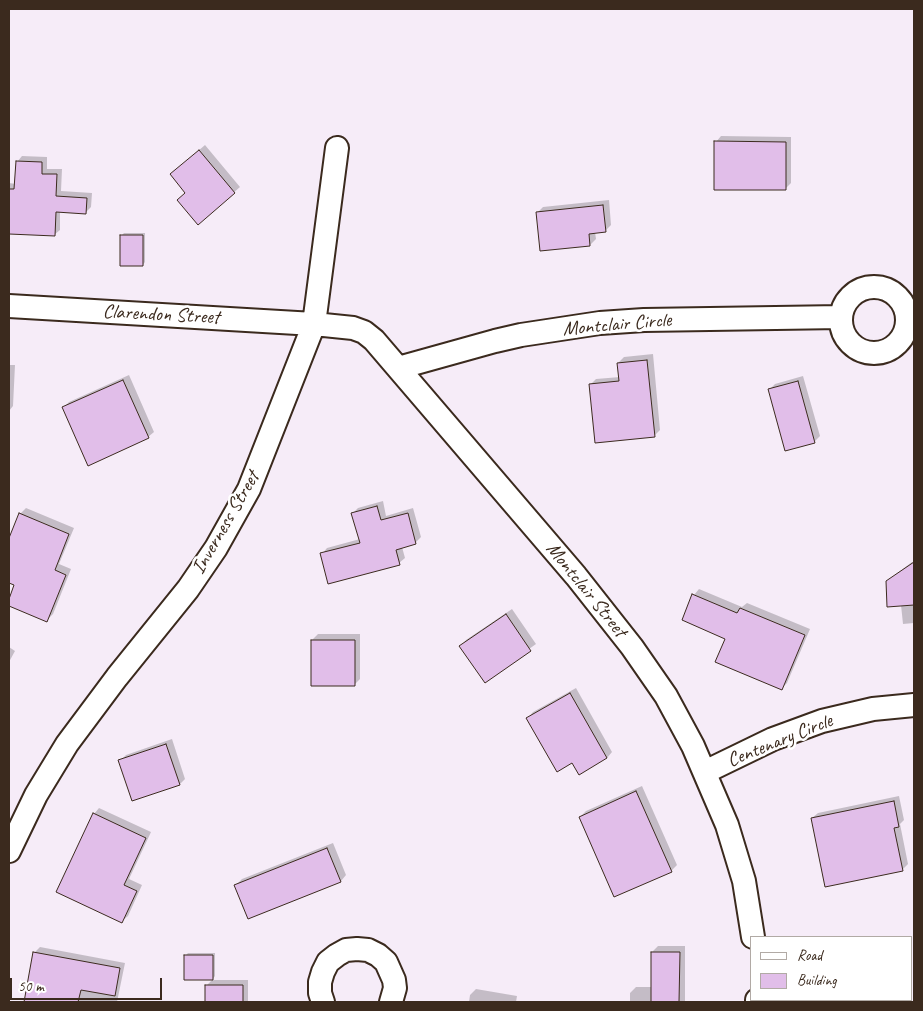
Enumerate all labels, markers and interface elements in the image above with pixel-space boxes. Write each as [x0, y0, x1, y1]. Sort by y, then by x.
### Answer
street label: Clarendon Street [102, 300, 220, 330]
street label: Montclair Circle [562, 308, 672, 342]
street label: Inverness Street [187, 467, 265, 579]
street label: Montclair Street [540, 538, 632, 642]
street label: Centenary Circle [724, 709, 836, 773]
legend [750, 936, 913, 1001]
text: Road [797, 946, 822, 965]
scale bar [12, 968, 165, 1000]
text: Building [797, 971, 836, 990]
text: 50 m [18, 977, 44, 996]

